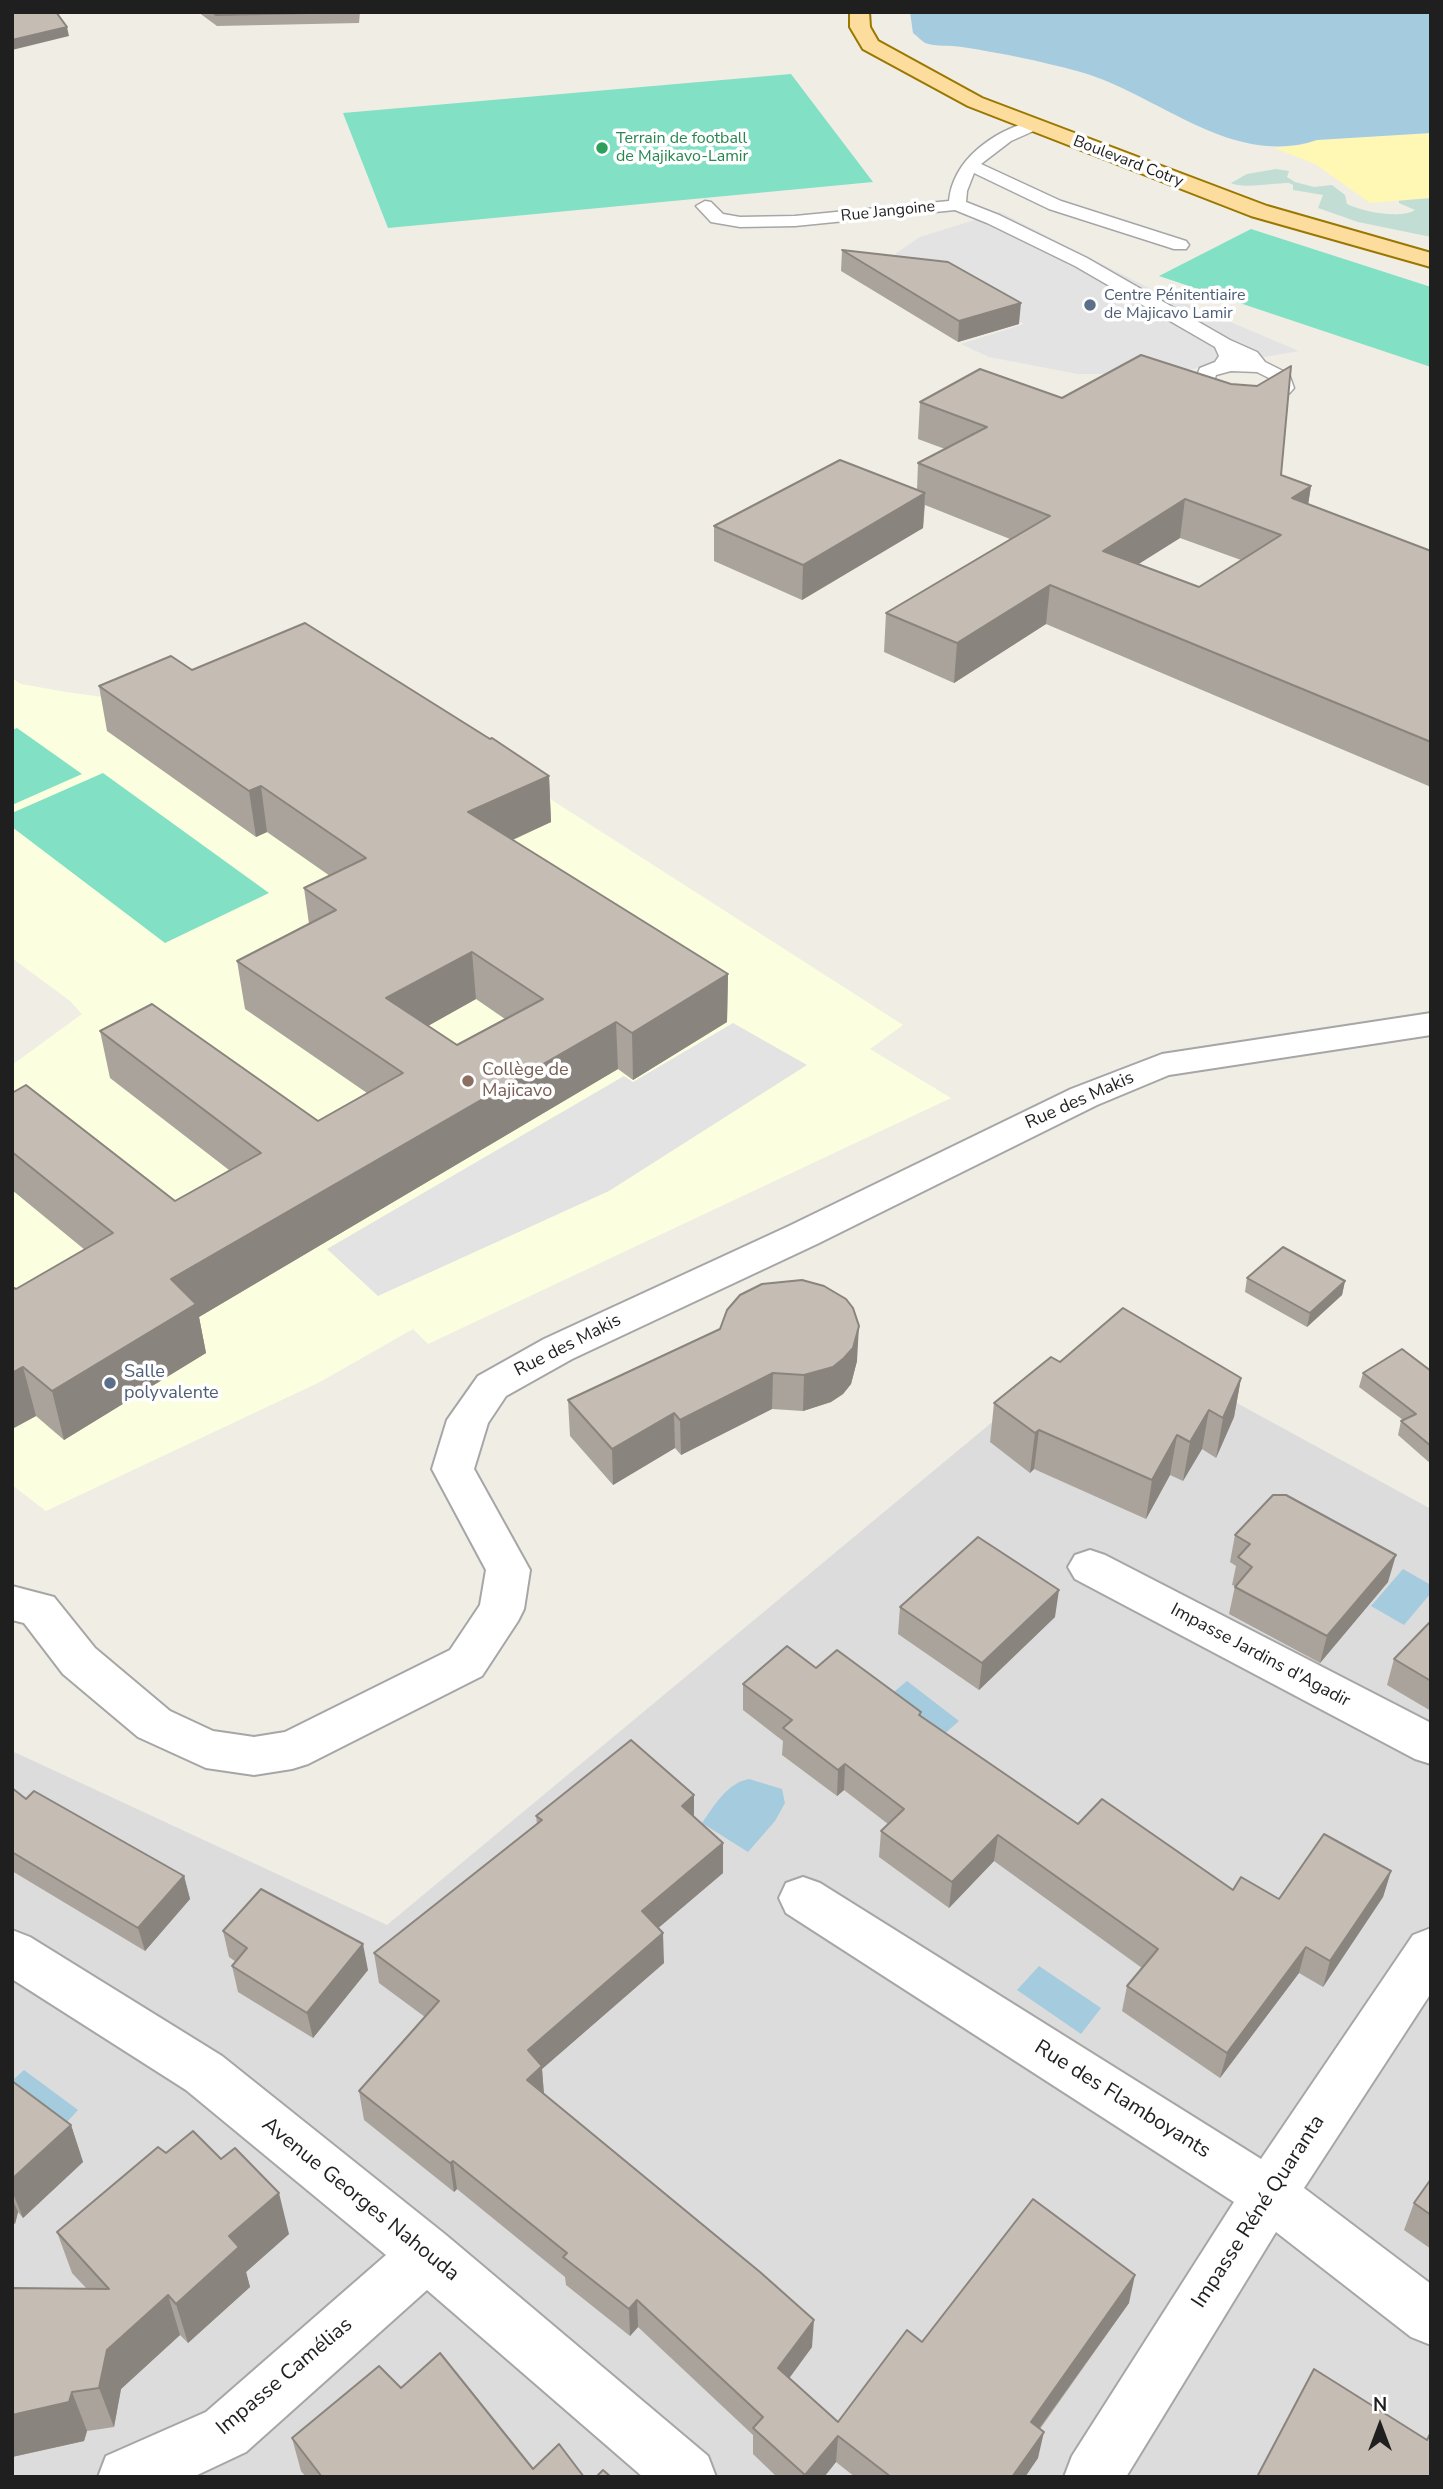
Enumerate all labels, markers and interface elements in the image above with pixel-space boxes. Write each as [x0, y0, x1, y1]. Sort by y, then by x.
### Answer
place label: Terrain de football de Majikavo-Lamir [616, 129, 748, 167]
street label: Boulevard Cotry [1070, 132, 1186, 192]
marker: Terrain de football de Majikavo-Lamir [594, 140, 610, 156]
street label: Rue Jangoine [840, 198, 936, 226]
place label: Centre Pénitentiaire de Majicavo Lamir [1104, 286, 1246, 324]
marker: Centre Pénitentiaire de Majicavo Lamir [1082, 297, 1098, 313]
place label: Collège de Majicavo [482, 1060, 568, 1102]
street label: Rue des Makis [1022, 1067, 1138, 1135]
marker: Collège de Majicavo [460, 1073, 476, 1089]
street label: Rue des Makis [511, 1310, 625, 1382]
place label: Salle polyvalente [124, 1362, 219, 1404]
marker: Salle polyvalente [102, 1375, 118, 1391]
street label: Impasse Jardins d'Agadir [1167, 1599, 1353, 1713]
street label: Rue des Flamboyants [1029, 2036, 1215, 2164]
street label: Impasse Réné Quaranta [1187, 2111, 1331, 2313]
street label: Avenue Georges Nahouda [256, 2113, 464, 2287]
street label: Impasse Camélias [212, 2313, 358, 2441]
north arrow [1345, 2391, 1415, 2461]
text: N [1373, 2392, 1387, 2418]

